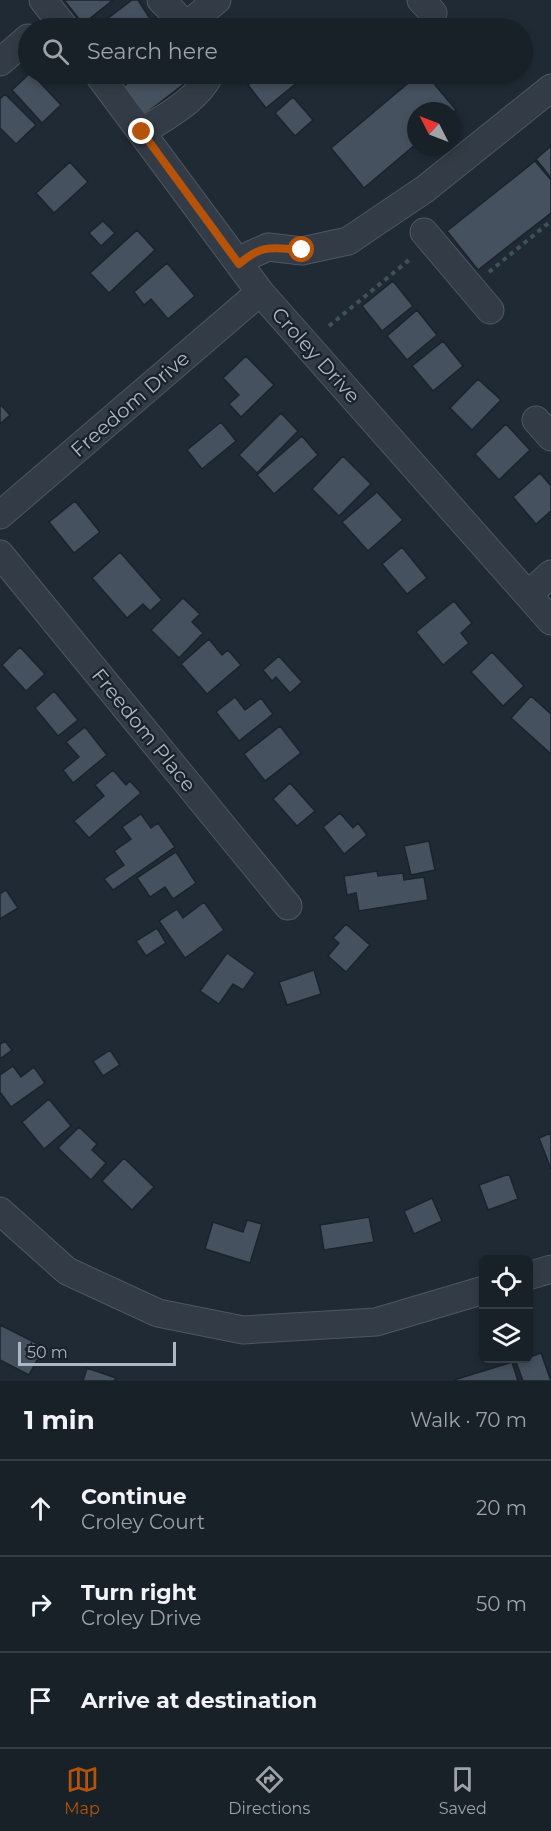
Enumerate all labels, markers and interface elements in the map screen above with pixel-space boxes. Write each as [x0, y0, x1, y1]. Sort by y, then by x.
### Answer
search box [18, 18, 533, 84]
icon: search [39, 35, 72, 68]
text: Search here [87, 38, 218, 65]
north arrow [407, 102, 461, 156]
route end [128, 118, 154, 144]
route start [288, 236, 314, 262]
street label: Croley Drive [267, 302, 365, 408]
street label: Freedom Drive [66, 346, 194, 462]
street label: Freedom Place [87, 664, 201, 796]
map controls [479, 1255, 533, 1363]
button: locate [479, 1255, 533, 1309]
button: layers [479, 1309, 533, 1363]
scale bar [18, 1339, 176, 1366]
text: 50 m [27, 1343, 68, 1362]
text: 1 min [24, 1404, 95, 1436]
text: Walk · 70 m [410, 1408, 527, 1432]
text: Continue [81, 1483, 187, 1510]
icon: ahead [24, 1492, 57, 1525]
text: 20 m [476, 1496, 527, 1520]
text: Croley Court [81, 1510, 205, 1534]
text: Turn right [81, 1579, 196, 1606]
icon: right [24, 1588, 57, 1621]
text: 50 m [476, 1592, 527, 1616]
text: Croley Drive [81, 1606, 201, 1630]
icon: arrive [24, 1684, 57, 1717]
text: Arrive at destination [81, 1687, 317, 1714]
tab: Map [64, 1763, 100, 1818]
tab: Directions [228, 1763, 310, 1818]
tab: Saved [439, 1763, 487, 1818]

